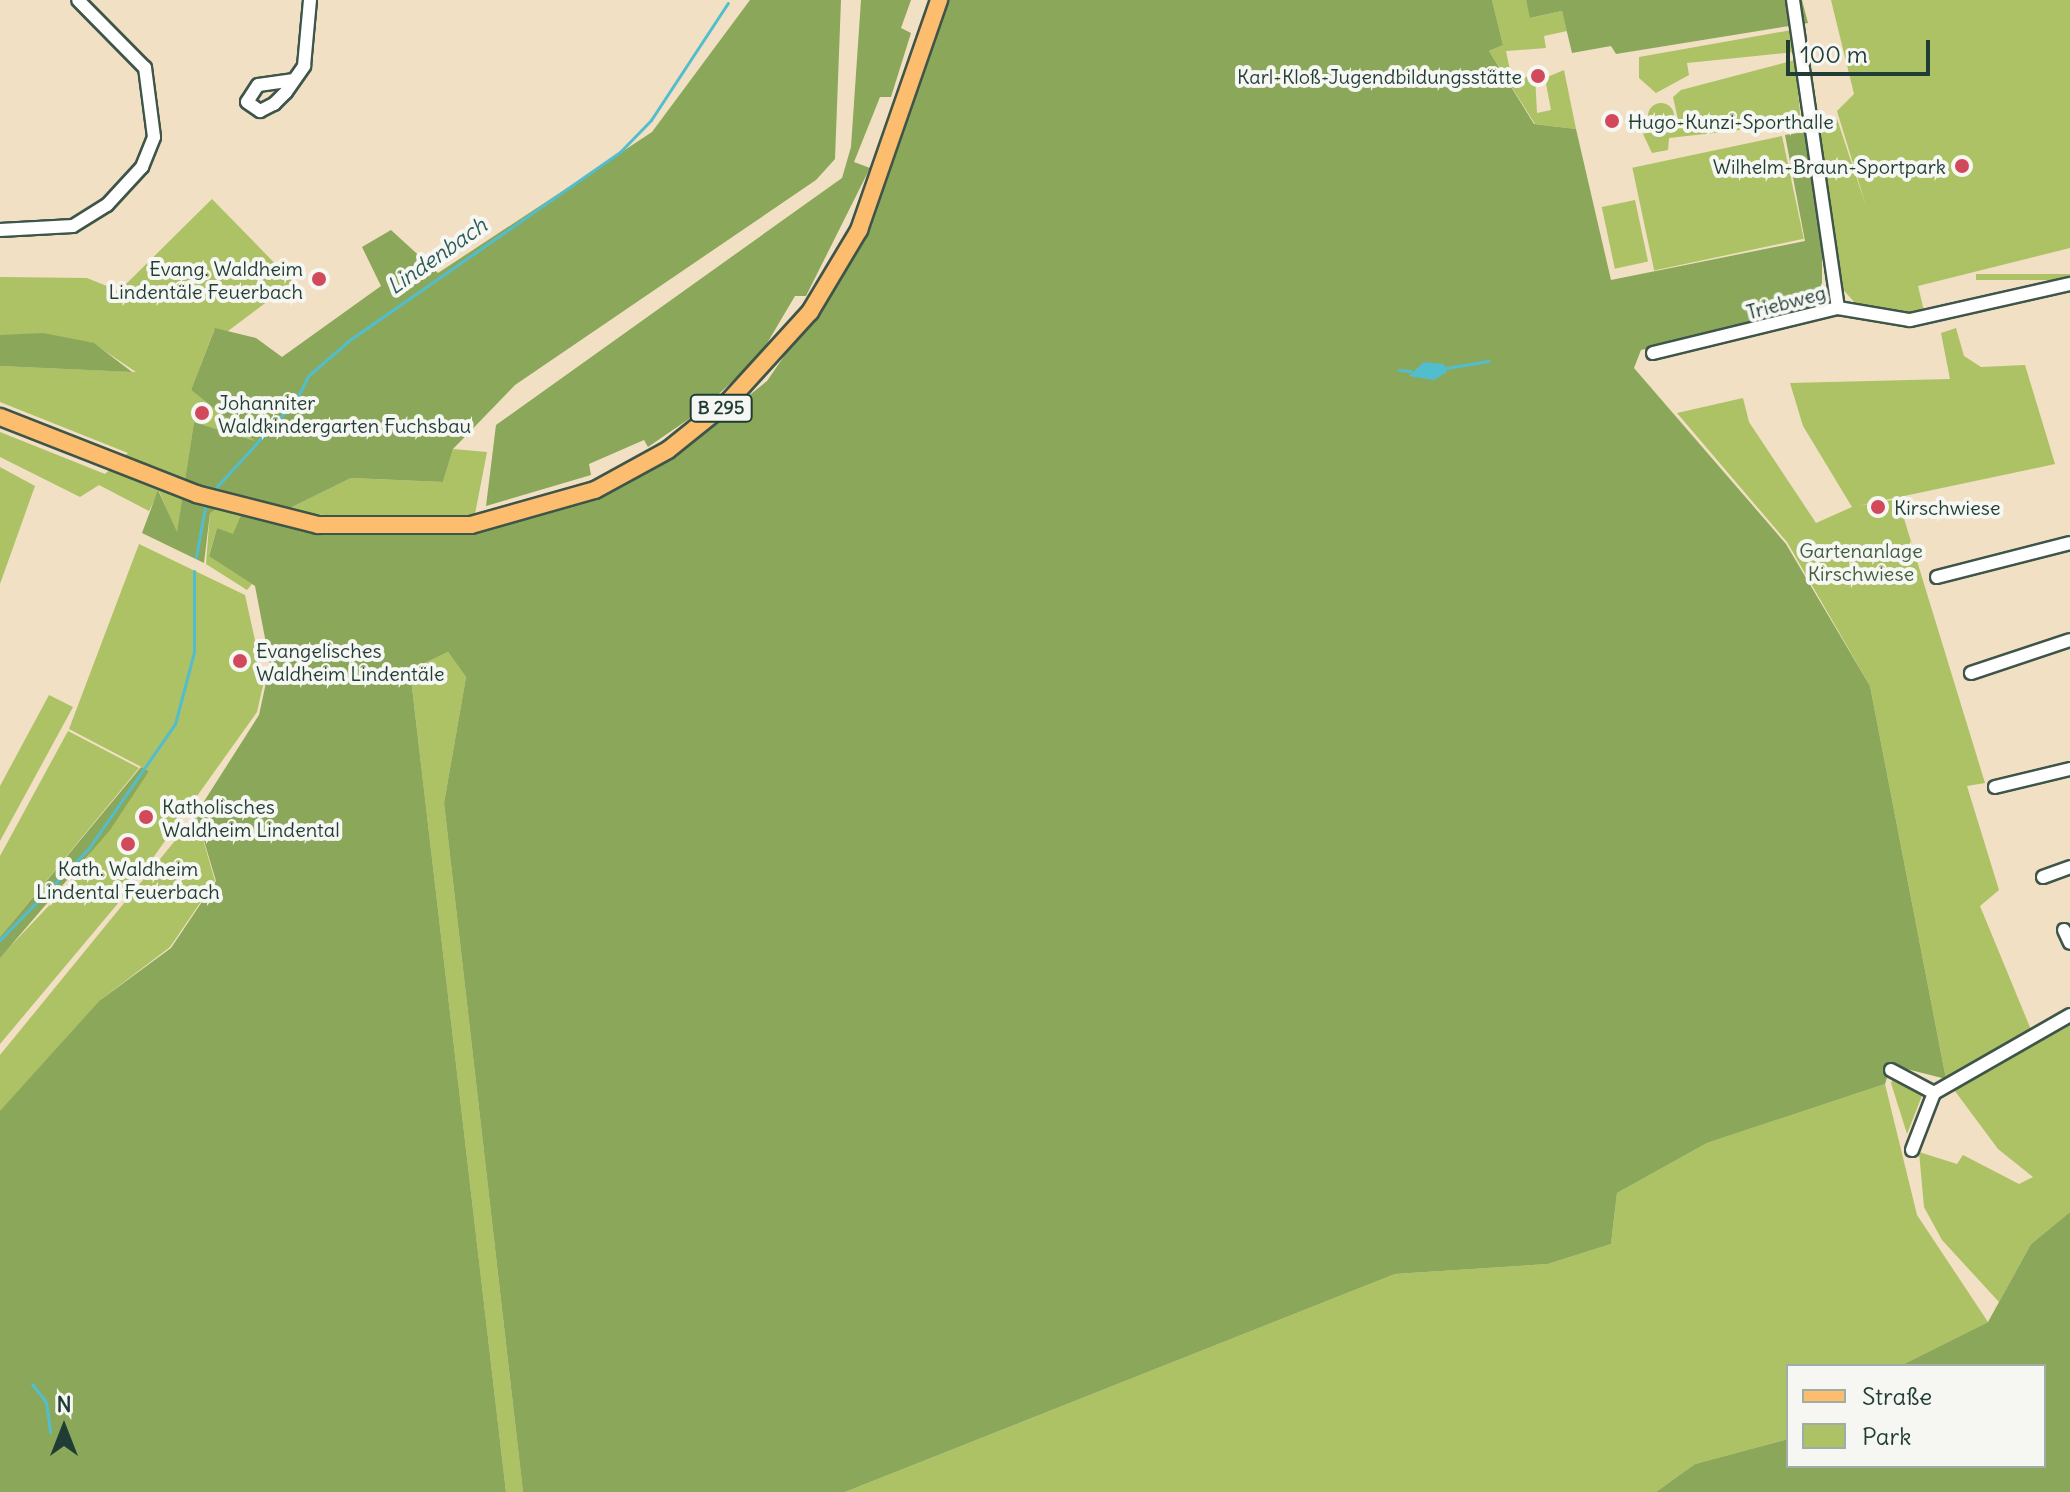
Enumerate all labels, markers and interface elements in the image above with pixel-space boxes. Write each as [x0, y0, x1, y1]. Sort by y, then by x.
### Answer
scale bar [1790, 24, 1934, 74]
text: 100 m [1800, 39, 1868, 69]
place label: Karl-Kloß-Jugendbildungsstätte [1237, 64, 1522, 88]
marker: Karl-Kloß-Jugendbildungsstätte [1529, 67, 1547, 85]
place label: Hugo-Kunzi-Sporthalle [1628, 109, 1834, 133]
marker: Hugo-Kunzi-Sporthalle [1603, 112, 1621, 130]
place label: Wilhelm-Braun-Sportpark [1713, 154, 1946, 178]
marker: Wilhelm-Braun-Sportpark [1953, 157, 1971, 175]
water label: Lindenbach [382, 212, 492, 300]
place label: Evang. Waldheim Lindentäle Feuerbach [108, 256, 303, 303]
marker: Evang. Waldheim Lindentäle Feuerbach [310, 270, 328, 288]
street label: Triebweg [1744, 280, 1828, 324]
place label: Johanniter Waldkindergarten Fuchsbau [218, 390, 471, 437]
road number: B 295 [689, 394, 753, 422]
marker: Johanniter Waldkindergarten Fuchsbau [193, 404, 211, 422]
place label: Kirschwiese [1894, 495, 2001, 519]
marker: Kirschwiese [1869, 498, 1887, 516]
park label: Gartenanlage Kirschwiese [1799, 539, 1923, 586]
place label: Evangelisches Waldheim Lindentäle [256, 638, 444, 685]
marker: Evangelisches Waldheim Lindentäle [231, 652, 249, 670]
place label: Katholisches Waldheim Lindental [162, 794, 340, 841]
marker: Katholisches Waldheim Lindental [137, 808, 155, 826]
marker: Kath. Waldheim Lindental Feuerbach [119, 835, 137, 853]
place label: Kath. Waldheim Lindental Feuerbach [36, 856, 220, 903]
legend [1786, 1364, 2046, 1468]
text: Straße [1862, 1381, 1932, 1411]
north arrow [24, 1388, 104, 1468]
text: N [56, 1390, 72, 1418]
text: Park [1862, 1421, 1912, 1451]

